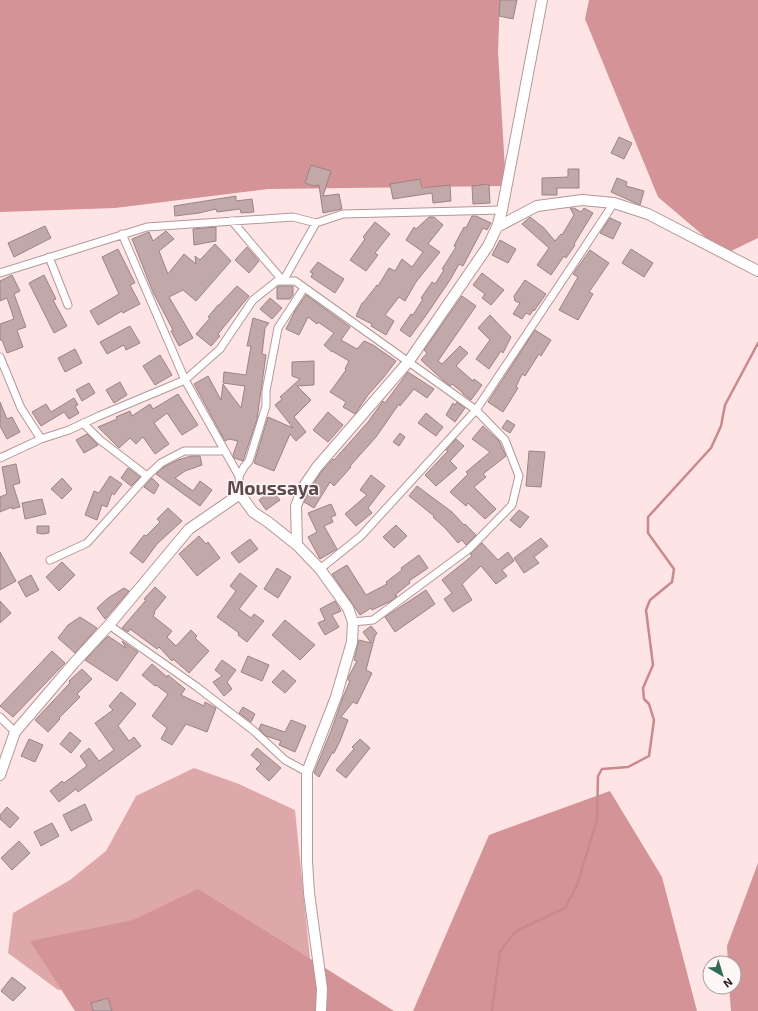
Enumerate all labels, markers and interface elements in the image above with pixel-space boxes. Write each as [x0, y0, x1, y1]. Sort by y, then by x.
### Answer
district label: Moussaya [227, 476, 319, 500]
north arrow [702, 955, 742, 995]
text: N [721, 976, 736, 991]

